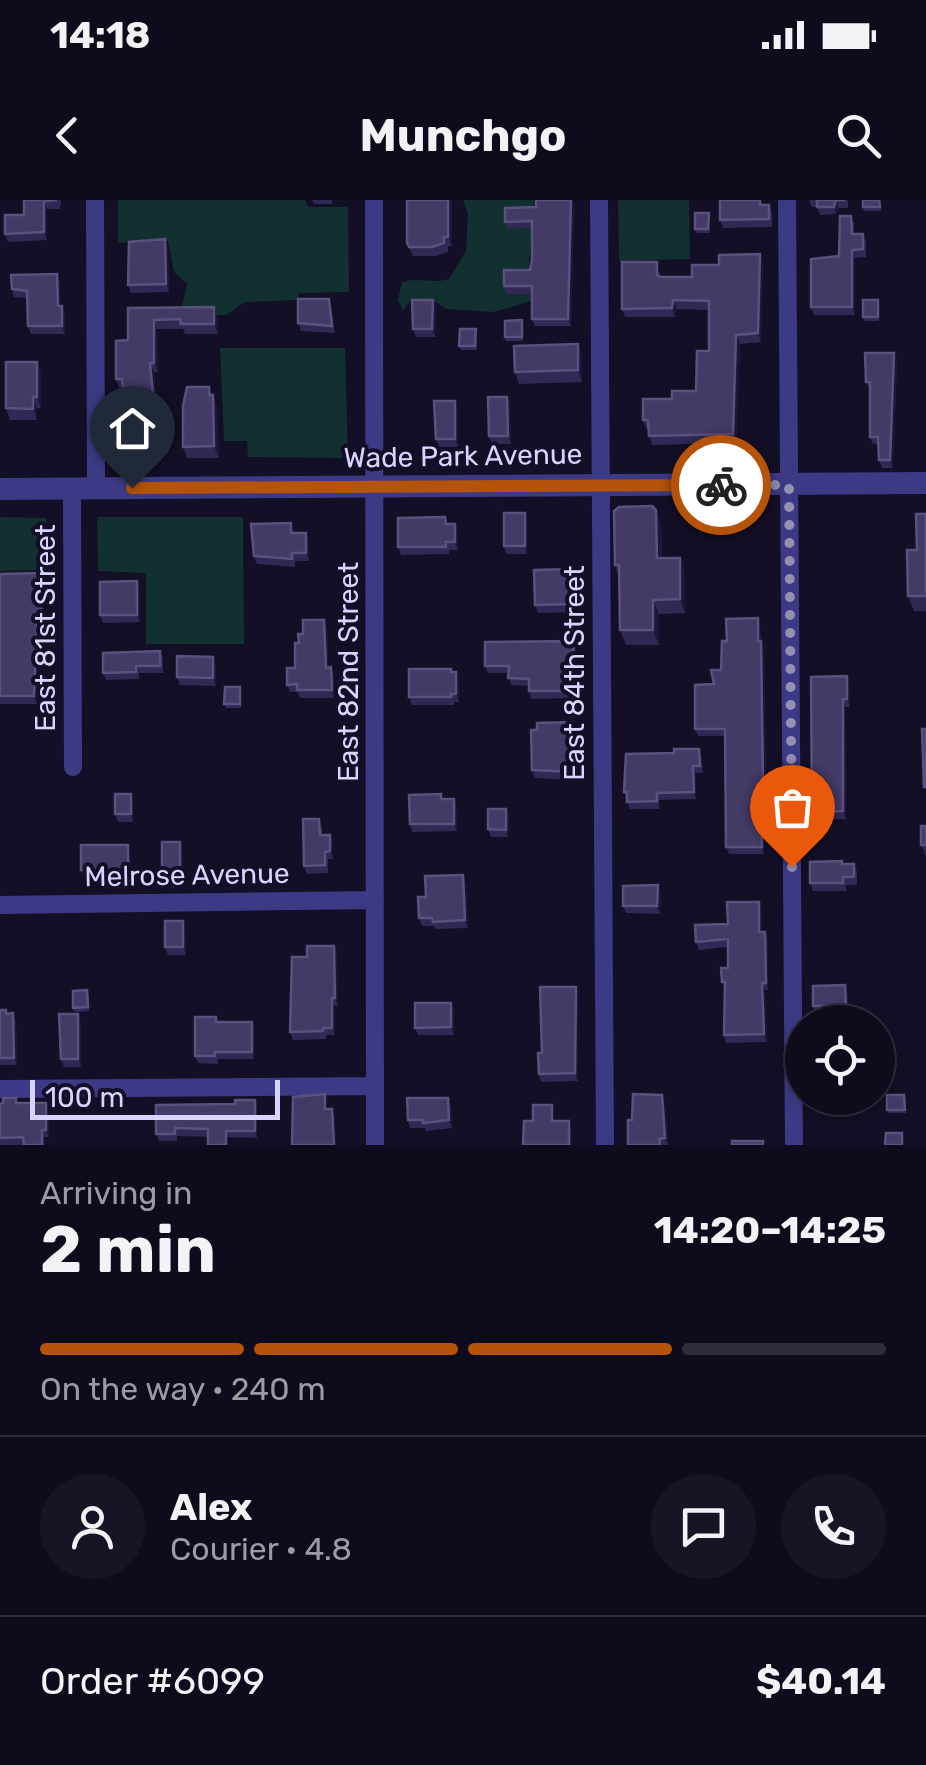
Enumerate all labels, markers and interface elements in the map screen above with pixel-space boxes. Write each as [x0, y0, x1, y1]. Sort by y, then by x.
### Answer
text: 14:18 [50, 12, 151, 58]
icon: back [40, 108, 95, 163]
icon: search [831, 108, 886, 163]
text: Munchgo [360, 109, 566, 162]
pin [90, 386, 175, 489]
icon: home [105, 401, 160, 456]
courier [671, 435, 771, 535]
street label: Wade Park Avenue [343, 437, 583, 475]
icon: bike [694, 458, 749, 513]
street label: East 81st Street [29, 524, 62, 732]
street label: East 82nd Street [332, 562, 365, 782]
street label: East 84th Street [558, 565, 591, 781]
pin [750, 765, 835, 868]
icon: bag [765, 780, 820, 835]
street label: Melrose Avenue [84, 857, 290, 893]
map controls [785, 1005, 895, 1115]
button: locate [785, 1005, 895, 1115]
scale bar [30, 1075, 280, 1120]
text: 100 m [45, 1081, 124, 1114]
text: Arriving in [40, 1174, 192, 1212]
text: 14:20–14:25 [654, 1207, 886, 1253]
text: 2 min [40, 1211, 216, 1288]
text: On the way · 240 m [40, 1370, 326, 1408]
button: person [40, 1474, 145, 1579]
button: chat [651, 1474, 756, 1579]
button: phone [781, 1474, 886, 1579]
text: Alex [170, 1484, 252, 1530]
text: Courier · 4.8 [170, 1530, 352, 1568]
text: Order #6099 [40, 1658, 265, 1704]
text: $40.14 [756, 1658, 886, 1704]

